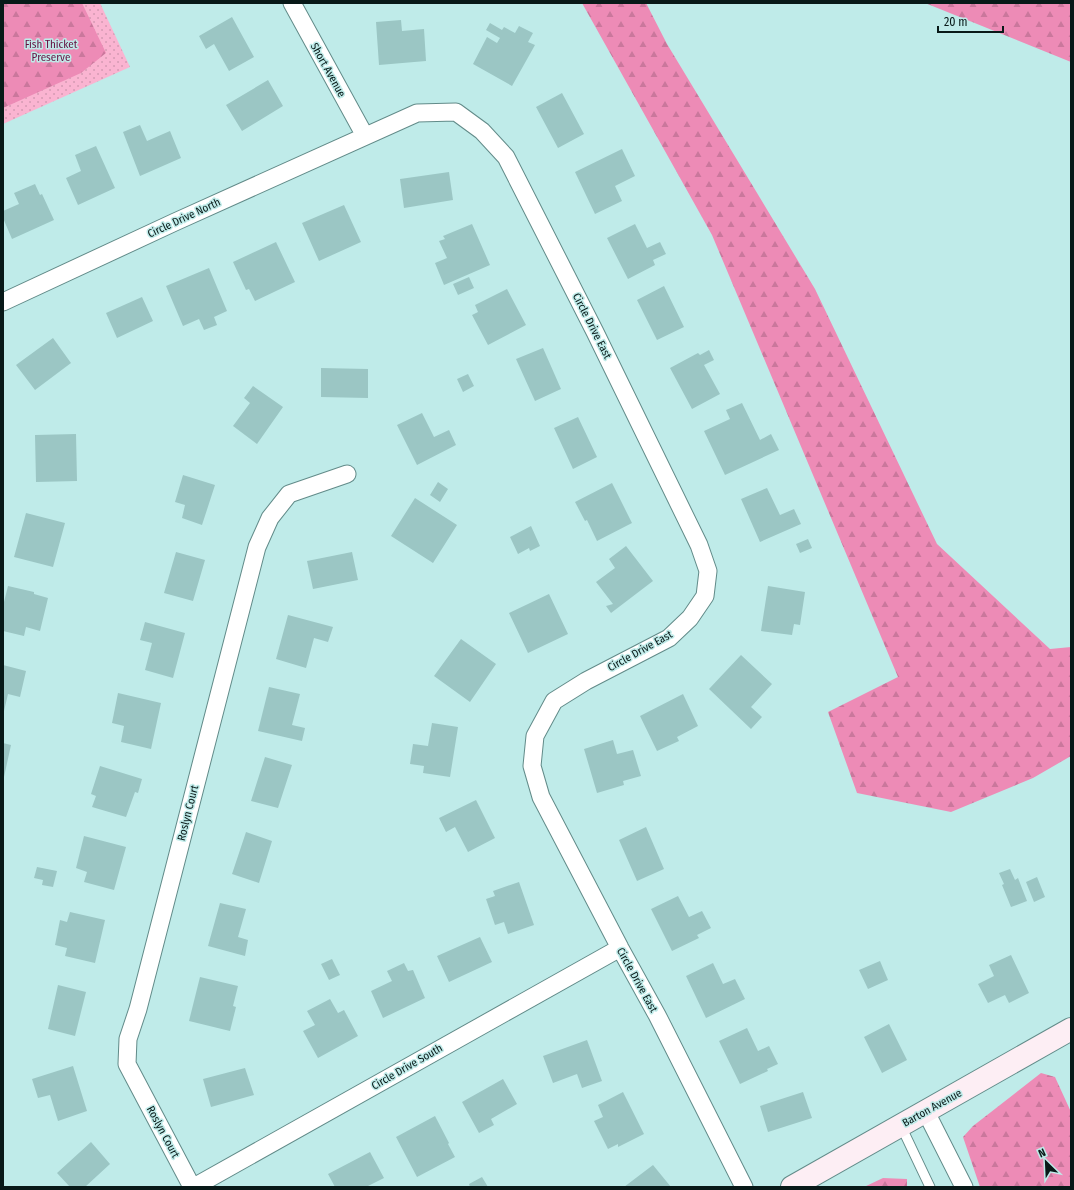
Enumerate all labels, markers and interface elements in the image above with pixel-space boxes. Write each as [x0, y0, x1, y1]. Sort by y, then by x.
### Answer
scale bar [938, 8, 1003, 34]
text: 20 m [944, 15, 968, 29]
park label: Fish Thicket Preserve [25, 38, 78, 64]
street label: Short Avenue [308, 41, 348, 99]
street label: Circle Drive North [145, 195, 223, 241]
street label: Circle Drive East [570, 291, 614, 361]
street label: Circle Drive East [605, 628, 675, 674]
street label: Roslyn Court [175, 784, 201, 842]
street label: Circle Drive East [614, 945, 660, 1015]
street label: Circle Drive South [369, 1041, 445, 1093]
street label: Barton Avenue [900, 1086, 964, 1130]
street label: Roslyn Court [144, 1104, 182, 1160]
north arrow [1026, 1142, 1066, 1182]
text: N [1036, 1146, 1048, 1161]

